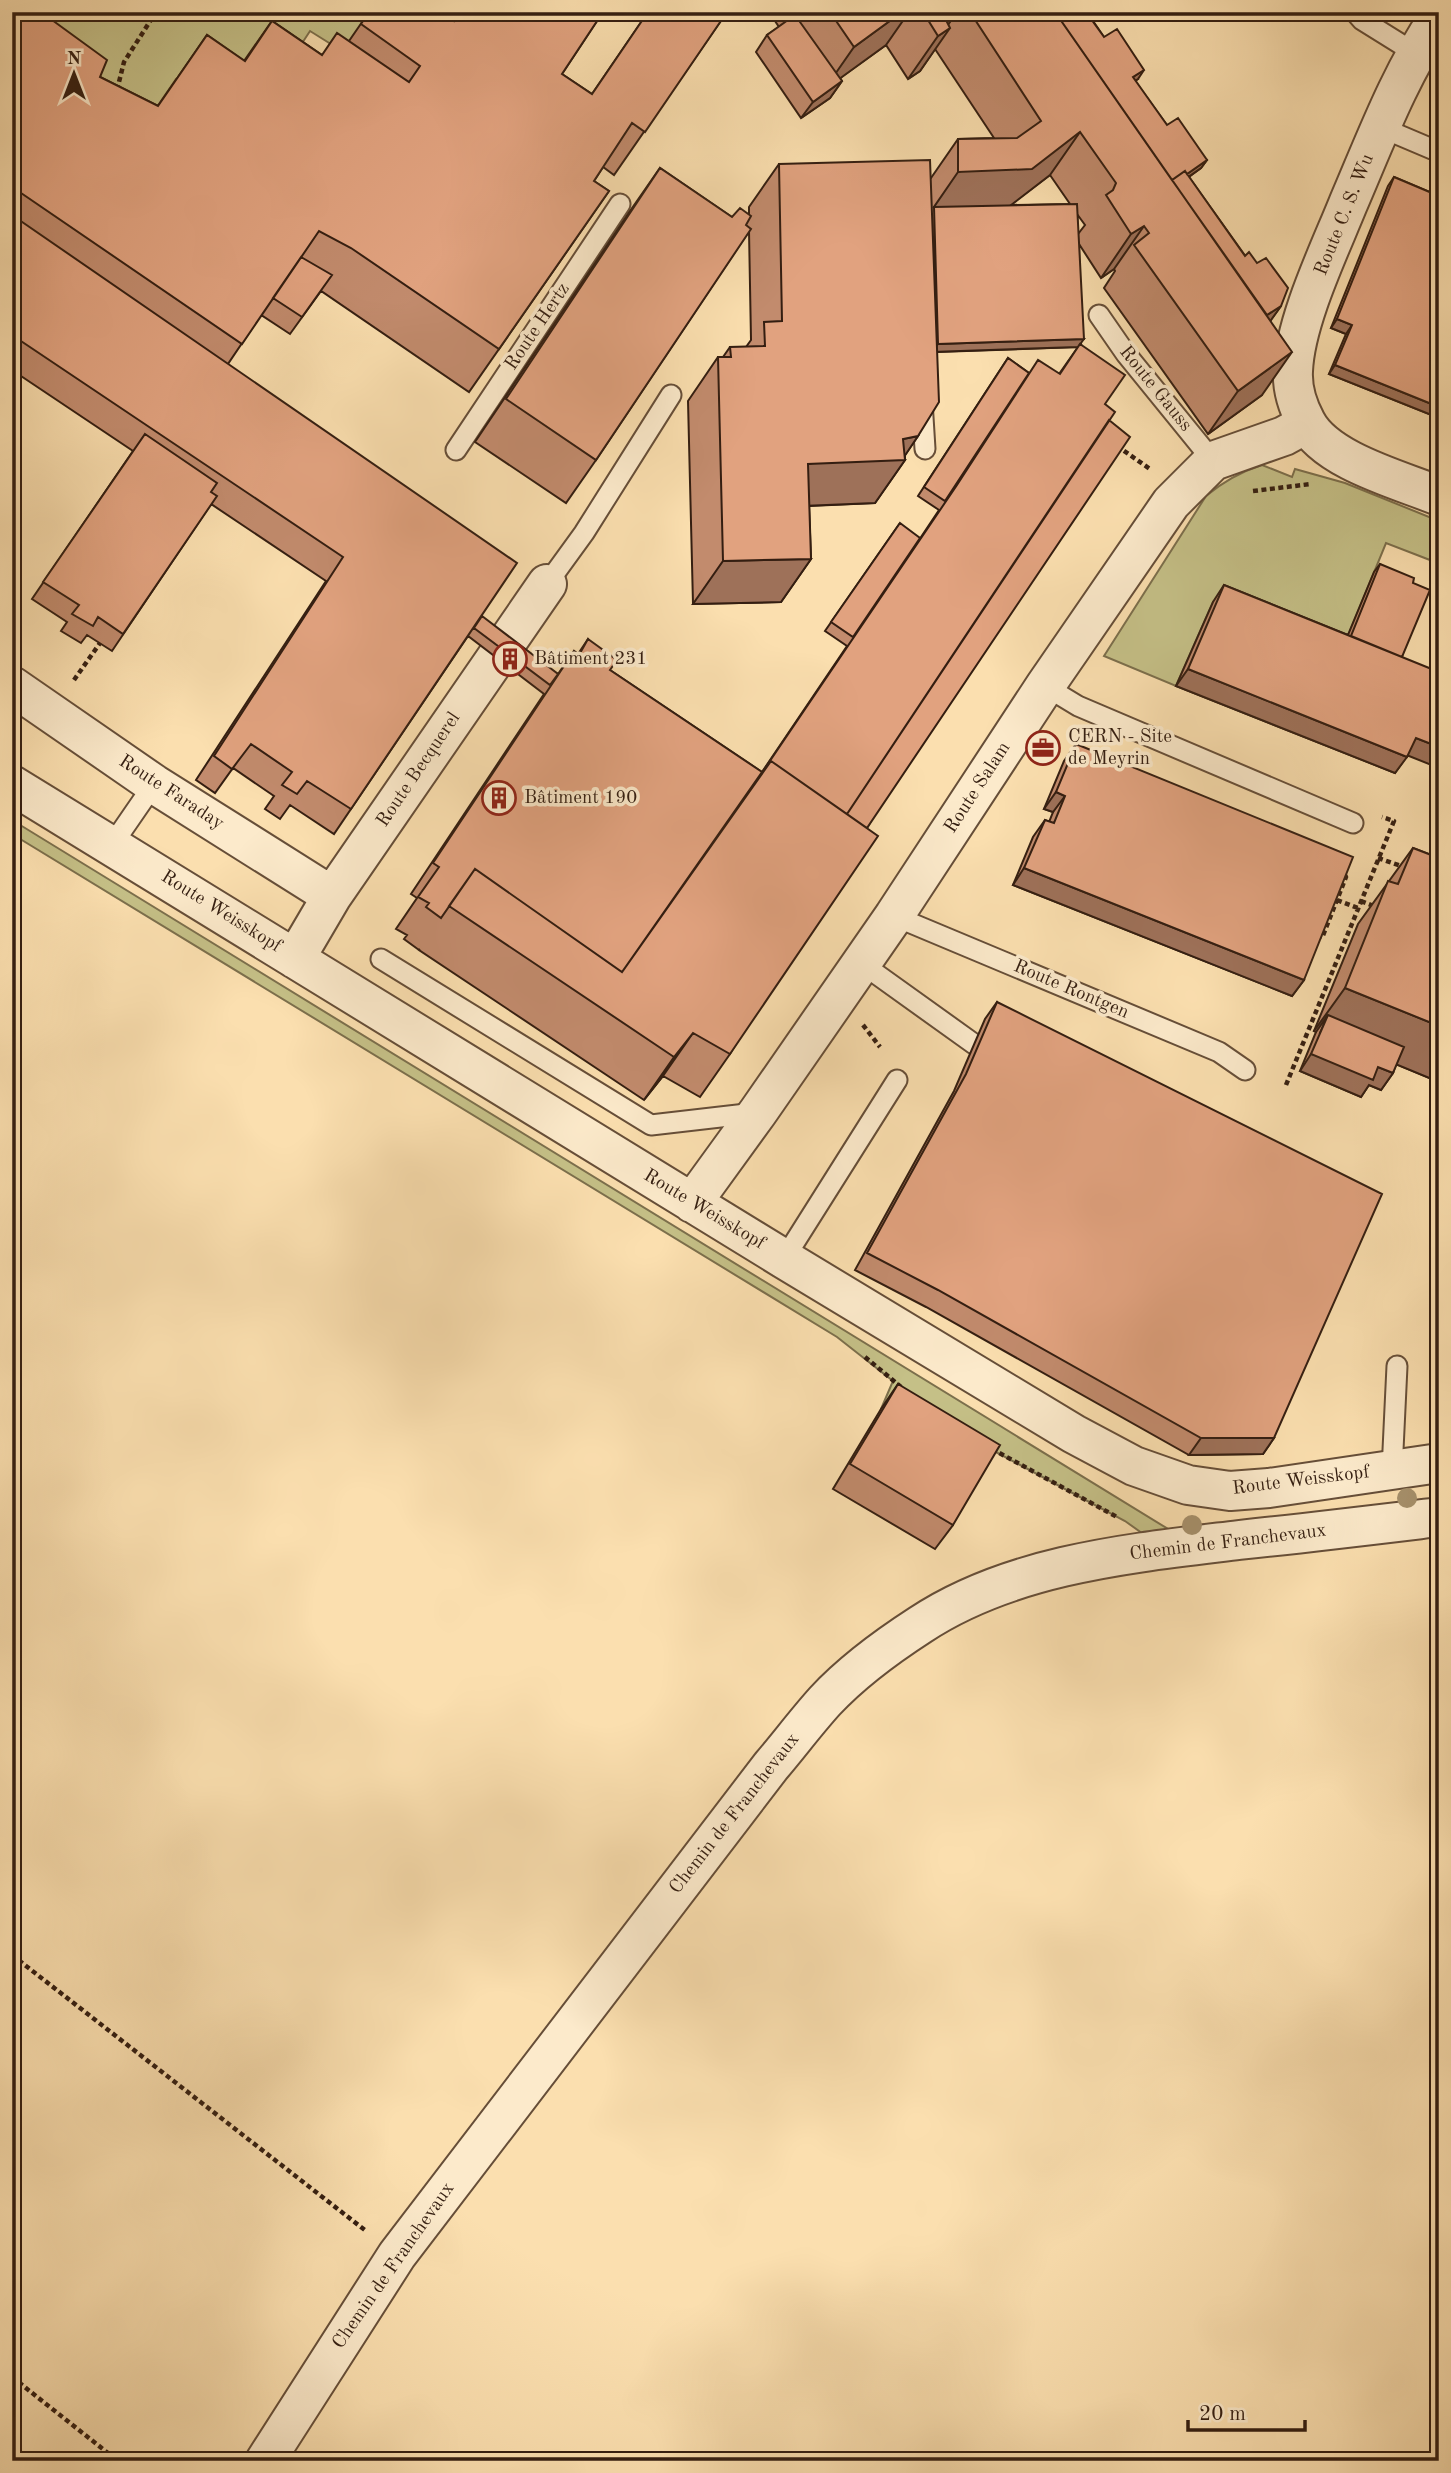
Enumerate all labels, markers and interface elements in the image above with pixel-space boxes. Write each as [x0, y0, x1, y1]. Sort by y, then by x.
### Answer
north arrow [38, 38, 108, 108]
text: N [67, 50, 82, 69]
street label: Route C. S. Wu [1312, 152, 1378, 278]
street label: Route Hertz [502, 280, 574, 374]
street label: Route Gauss [1115, 343, 1195, 435]
building icon: Bâtiment 231 [491, 640, 529, 678]
place label: Bâtiment 231 [534, 650, 647, 669]
street label: Route Becquerel [374, 709, 464, 831]
place label: CERN - Site de Meyrin [1068, 728, 1172, 769]
office icon: CERN - Site de Meyrin [1024, 729, 1062, 767]
street label: Route Salam [942, 739, 1014, 837]
street label: Route Faraday [115, 752, 227, 834]
building icon: Bâtiment 190 [480, 779, 518, 817]
place label: Bâtiment 190 [524, 789, 637, 808]
street label: Route Weisskopf [157, 867, 285, 957]
street label: Route Rontgen [1011, 957, 1131, 1023]
street label: Route Weisskopf [640, 1166, 769, 1254]
street label: Route Weisskopf [1231, 1463, 1371, 1499]
street label: Chemin de Franchevaux [1129, 1521, 1328, 1565]
street label: Chemin de Franchevaux [667, 1730, 804, 1898]
street label: Chemin de Franchevaux [329, 2179, 459, 2353]
scale bar [1188, 2389, 1306, 2433]
text: 20 m [1199, 2404, 1246, 2425]

